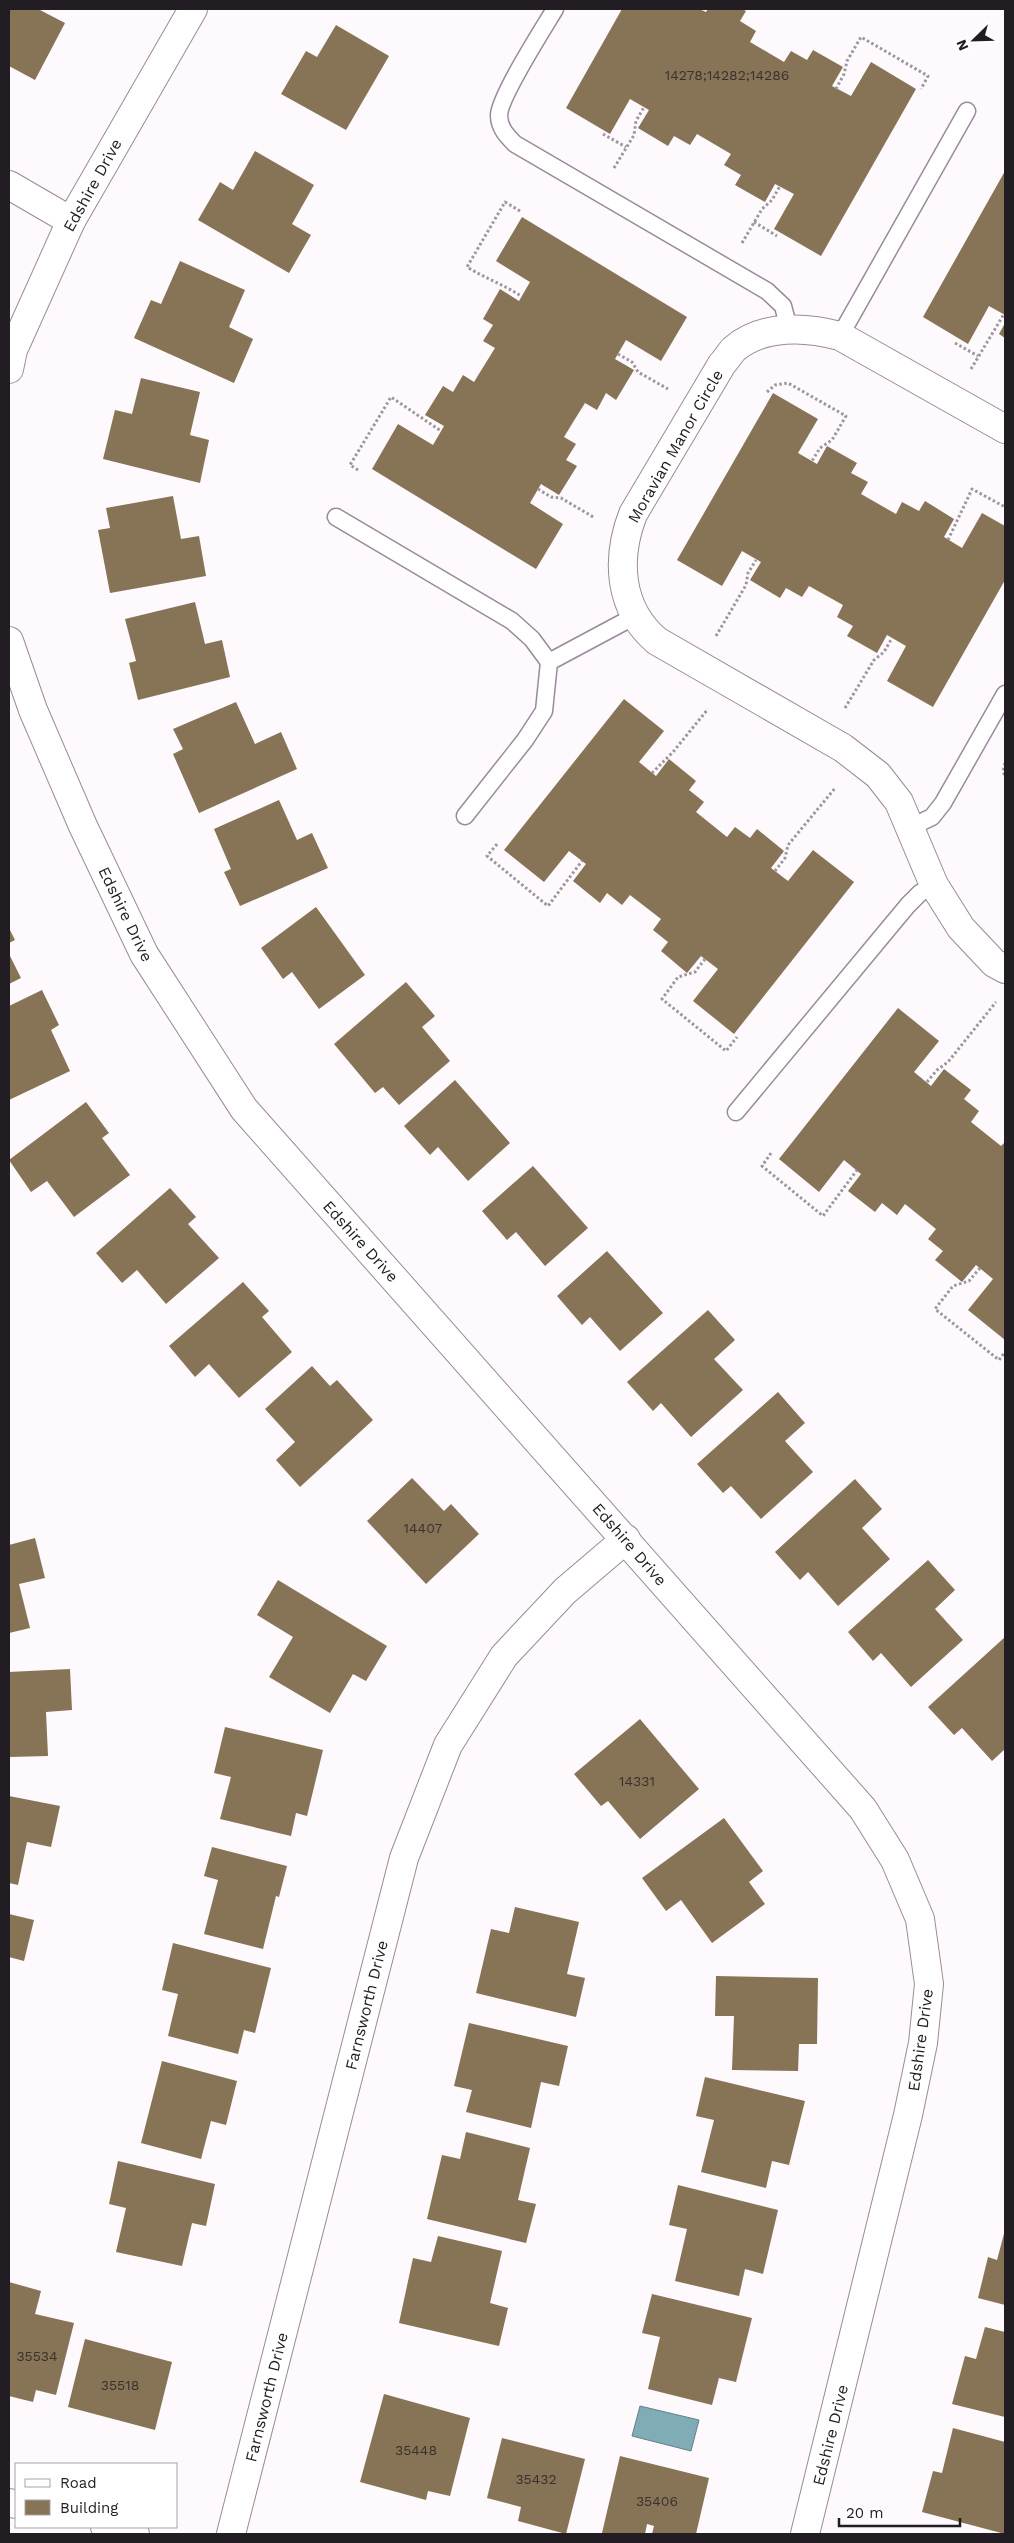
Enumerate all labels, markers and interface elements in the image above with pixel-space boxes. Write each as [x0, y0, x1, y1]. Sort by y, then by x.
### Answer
north arrow [949, 15, 999, 65]
text: N [953, 37, 971, 53]
house number: 14278;14282;14286 [665, 67, 789, 83]
street label: Edshire Drive [59, 135, 126, 235]
street label: Moravian Manor Circle [624, 366, 727, 526]
street label: Edshire Drive [94, 864, 157, 965]
street label: Edshire Drive [319, 1197, 402, 1286]
street label: Edshire Drive [589, 1499, 671, 1590]
house number: 14407 [404, 1520, 443, 1536]
house number: 14331 [619, 1773, 655, 1789]
street label: Farnsworth Drive [341, 1938, 392, 2072]
street label: Edshire Drive [904, 1988, 937, 2093]
street label: Farnsworth Drive [241, 2330, 292, 2464]
house number: 35534 [16, 2348, 58, 2364]
house number: 35518 [101, 2377, 139, 2393]
street label: Edshire Drive [809, 2383, 852, 2488]
house number: 35448 [395, 2442, 437, 2458]
legend [15, 2463, 178, 2528]
house number: 35432 [515, 2471, 557, 2487]
text: Road [60, 2474, 97, 2492]
house number: 35406 [636, 2493, 678, 2509]
scale bar [839, 2496, 960, 2528]
text: Building [60, 2499, 118, 2517]
text: 20 m [846, 2504, 884, 2522]

